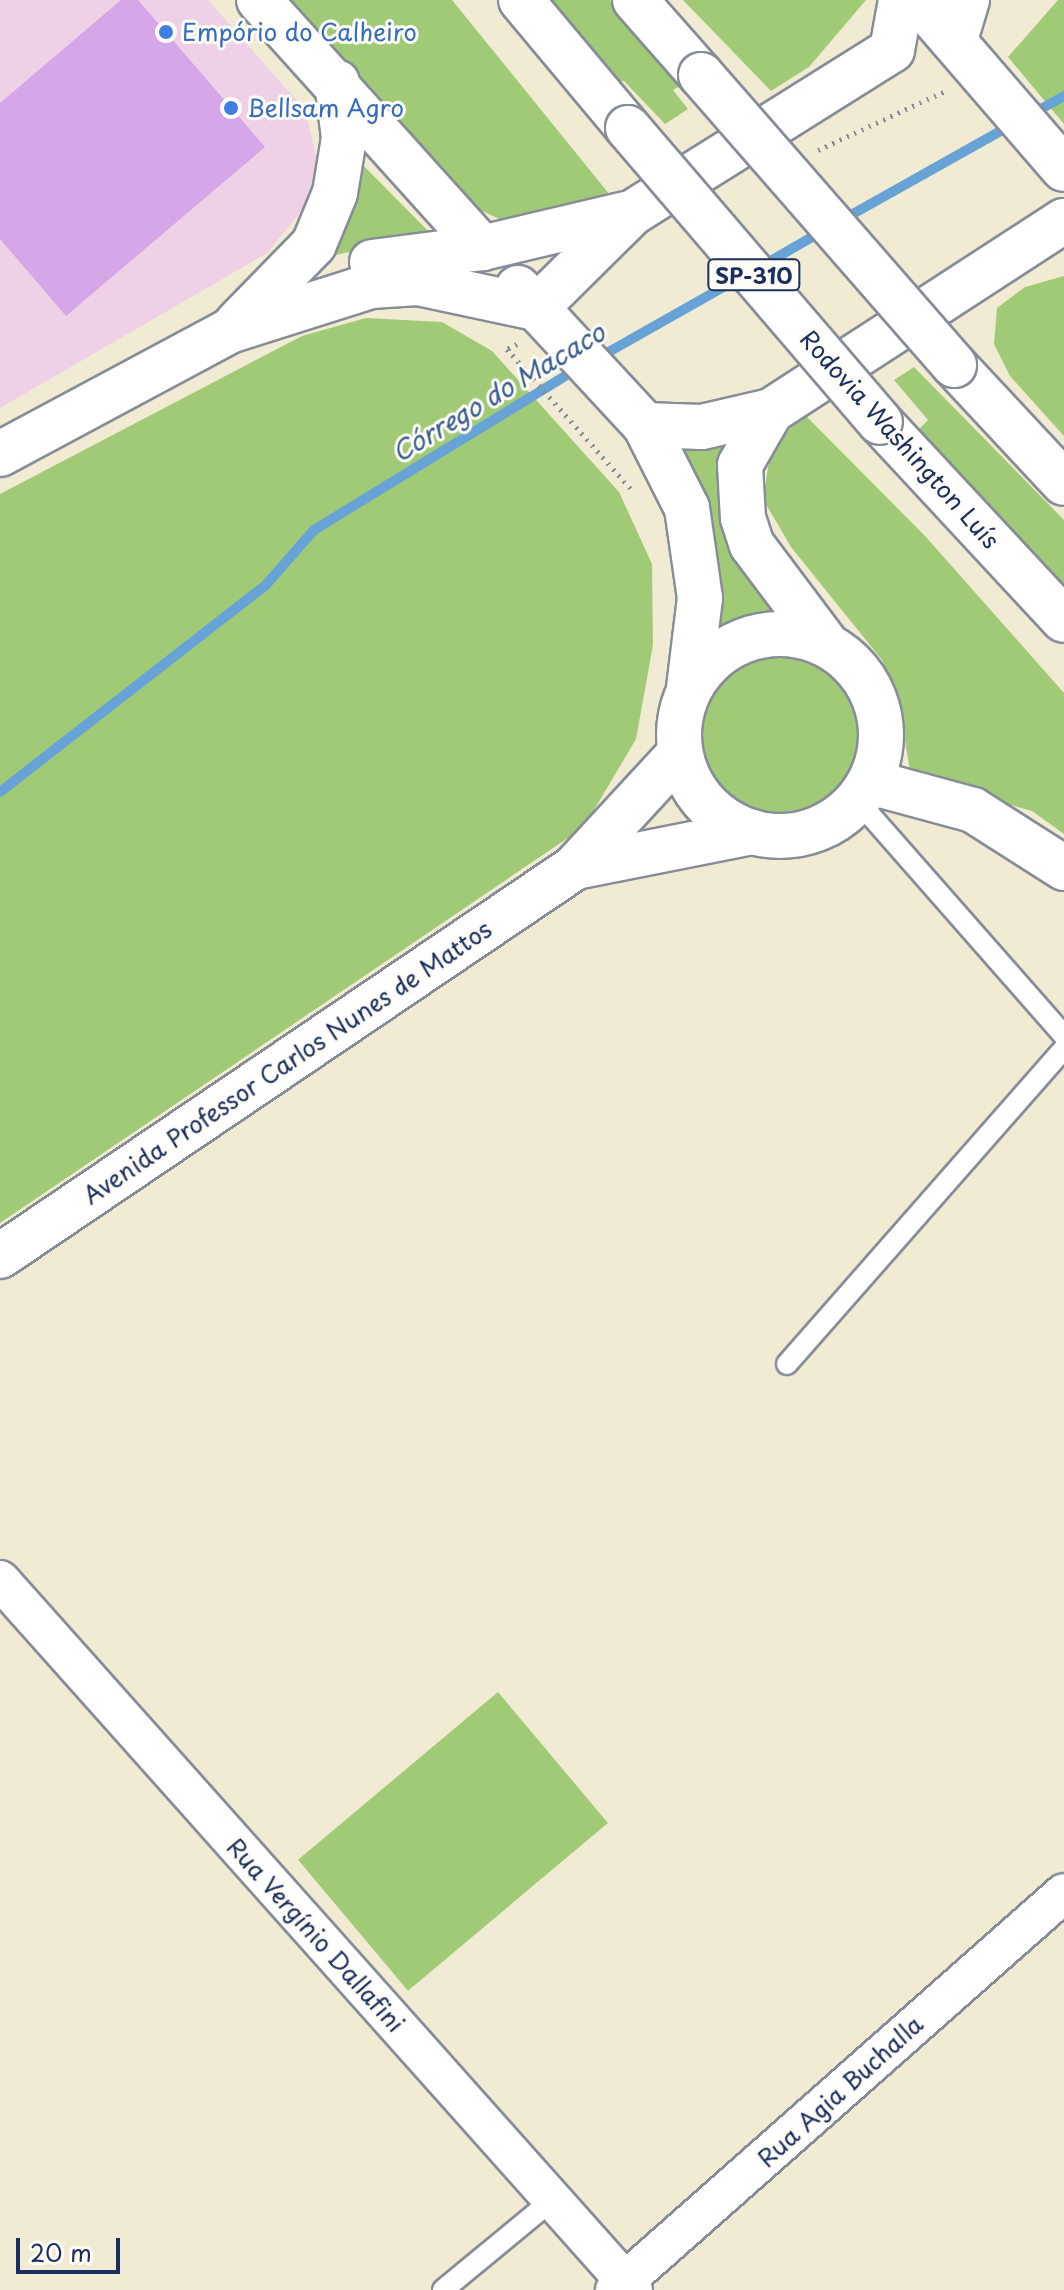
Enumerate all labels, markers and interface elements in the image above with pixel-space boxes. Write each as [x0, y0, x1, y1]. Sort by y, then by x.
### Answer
place label: Empório do Calheiro [182, 18, 416, 46]
marker: Empório do Calheiro [157, 23, 175, 41]
place label: Bellsam Agro [247, 94, 403, 122]
marker: Bellsam Agro [222, 99, 240, 117]
road number: SP-310 [706, 257, 802, 293]
water label: Córrego do Macaco [385, 315, 611, 469]
street label: Rodovia Washington Luís [794, 324, 1006, 554]
street label: Avenida Professor Carlos Nunes de Mattos [77, 914, 497, 1210]
street label: Rua Vergínio Dallafini [221, 1831, 411, 2039]
street label: Rua Agia Buchalla [751, 2009, 929, 2173]
scale bar [20, 2222, 124, 2272]
text: 20 m [30, 2234, 92, 2270]

